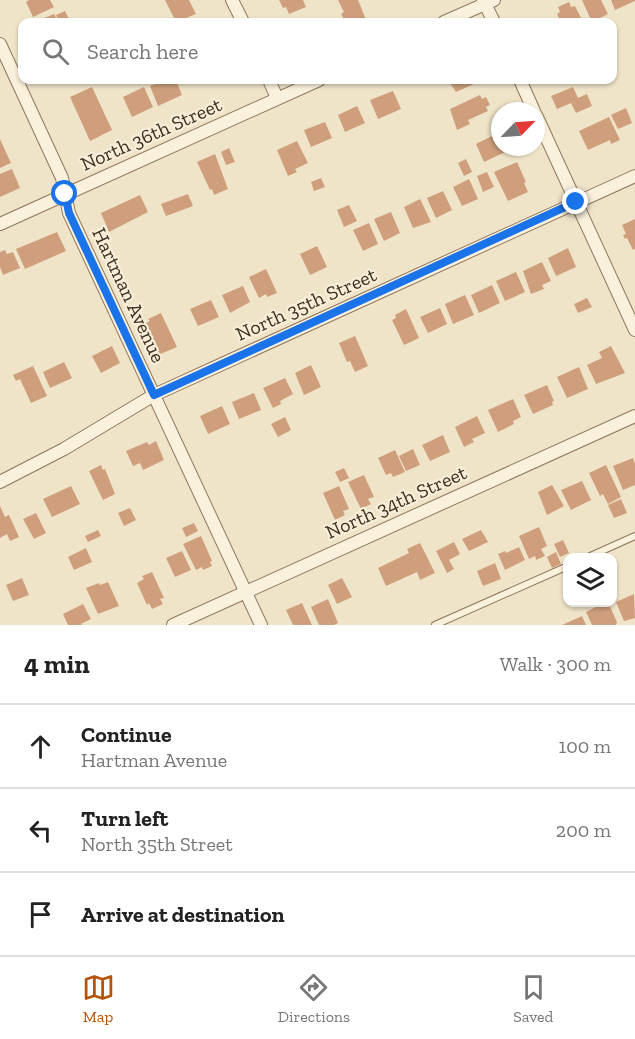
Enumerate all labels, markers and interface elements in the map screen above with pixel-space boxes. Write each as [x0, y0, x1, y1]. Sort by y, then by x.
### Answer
search box [18, 18, 617, 84]
icon: search [39, 35, 72, 68]
text: Search here [87, 38, 198, 65]
street label: North 36th Street [77, 92, 226, 176]
north arrow [491, 102, 545, 156]
route start [51, 180, 77, 206]
route end [562, 188, 588, 214]
street label: Hartman Avenue [87, 224, 171, 366]
street label: North 35th Street [232, 262, 381, 346]
street label: North 34th Street [322, 460, 471, 544]
map controls [563, 553, 617, 607]
button: layers [563, 553, 617, 607]
text: 4 min [24, 648, 90, 680]
text: Walk · 300 m [500, 652, 611, 676]
text: Continue [81, 721, 172, 748]
icon: ahead [24, 730, 57, 763]
text: 100 m [558, 734, 611, 758]
text: Hartman Avenue [81, 748, 227, 772]
text: Turn left [81, 805, 168, 832]
icon: left [24, 814, 57, 847]
text: 200 m [556, 818, 611, 842]
text: North 35th Street [81, 832, 233, 856]
icon: arrive [24, 898, 57, 931]
text: Arrive at destination [81, 901, 284, 928]
tab: Map [82, 971, 115, 1026]
tab: Directions [278, 971, 350, 1026]
tab: Saved [513, 971, 553, 1026]

